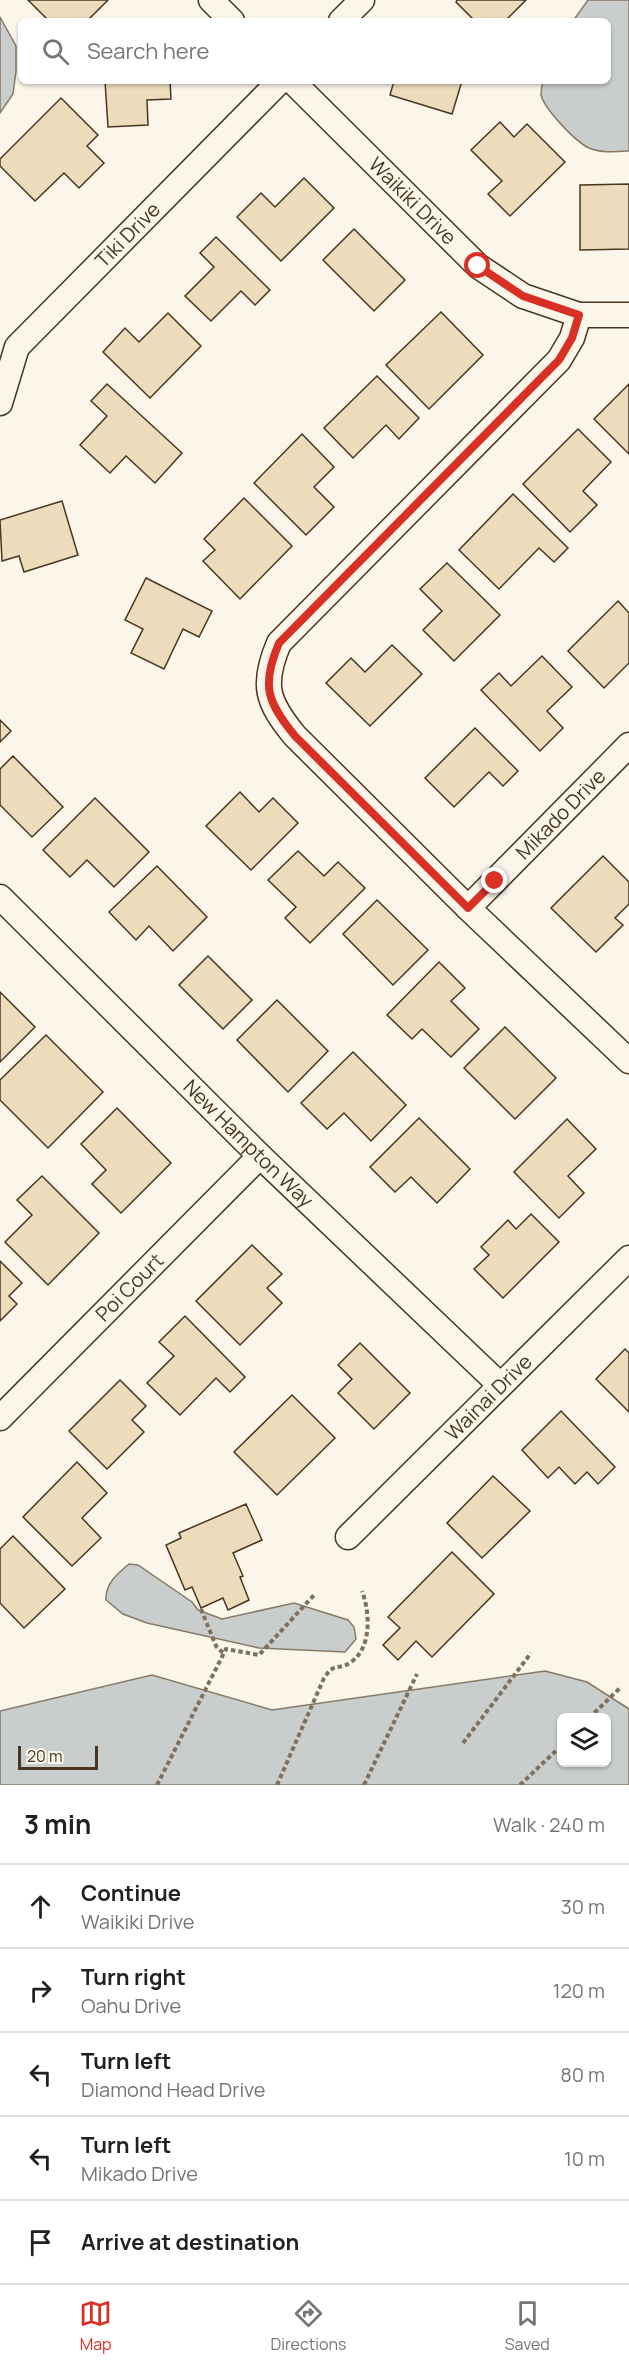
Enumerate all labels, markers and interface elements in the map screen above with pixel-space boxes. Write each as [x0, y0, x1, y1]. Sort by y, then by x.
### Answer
search box [18, 18, 611, 84]
icon: search [39, 35, 72, 68]
text: Search here [87, 36, 209, 66]
street label: Waikiki Drive [363, 151, 463, 250]
street label: Tiki Drive [89, 196, 166, 273]
route start [464, 252, 490, 278]
street label: Mikado Drive [510, 763, 611, 865]
route end [481, 867, 507, 893]
street label: New Hampton Way [178, 1073, 320, 1213]
street label: Poi Court [89, 1247, 169, 1327]
street label: Wainai Drive [439, 1348, 537, 1446]
map controls [557, 1713, 611, 1767]
button: layers [557, 1713, 611, 1767]
scale bar [18, 1743, 98, 1770]
text: 20 m [27, 1745, 63, 1767]
text: 3 min [24, 1806, 91, 1842]
text: Walk · 240 m [493, 1811, 605, 1838]
text: Continue [81, 1878, 181, 1908]
icon: ahead [24, 1890, 57, 1923]
text: 30 m [561, 1893, 605, 1920]
text: Waikiki Drive [81, 1908, 195, 1935]
text: Turn right [81, 1962, 186, 1992]
icon: right [24, 1974, 57, 2007]
text: 120 m [553, 1977, 605, 2004]
text: Oahu Drive [81, 1992, 181, 2019]
text: Turn left [81, 2046, 171, 2076]
icon: left [24, 2058, 57, 2091]
text: 80 m [560, 2061, 605, 2088]
text: Diamond Head Drive [81, 2076, 266, 2103]
text: Turn left [81, 2130, 171, 2160]
icon: left [24, 2142, 57, 2175]
text: 10 m [564, 2145, 605, 2172]
text: Mikado Drive [81, 2160, 198, 2187]
icon: arrive [24, 2226, 57, 2259]
text: Arrive at destination [81, 2227, 299, 2257]
tab: Map [79, 2297, 112, 2355]
tab: Directions [271, 2297, 346, 2355]
tab: Saved [505, 2297, 550, 2355]

